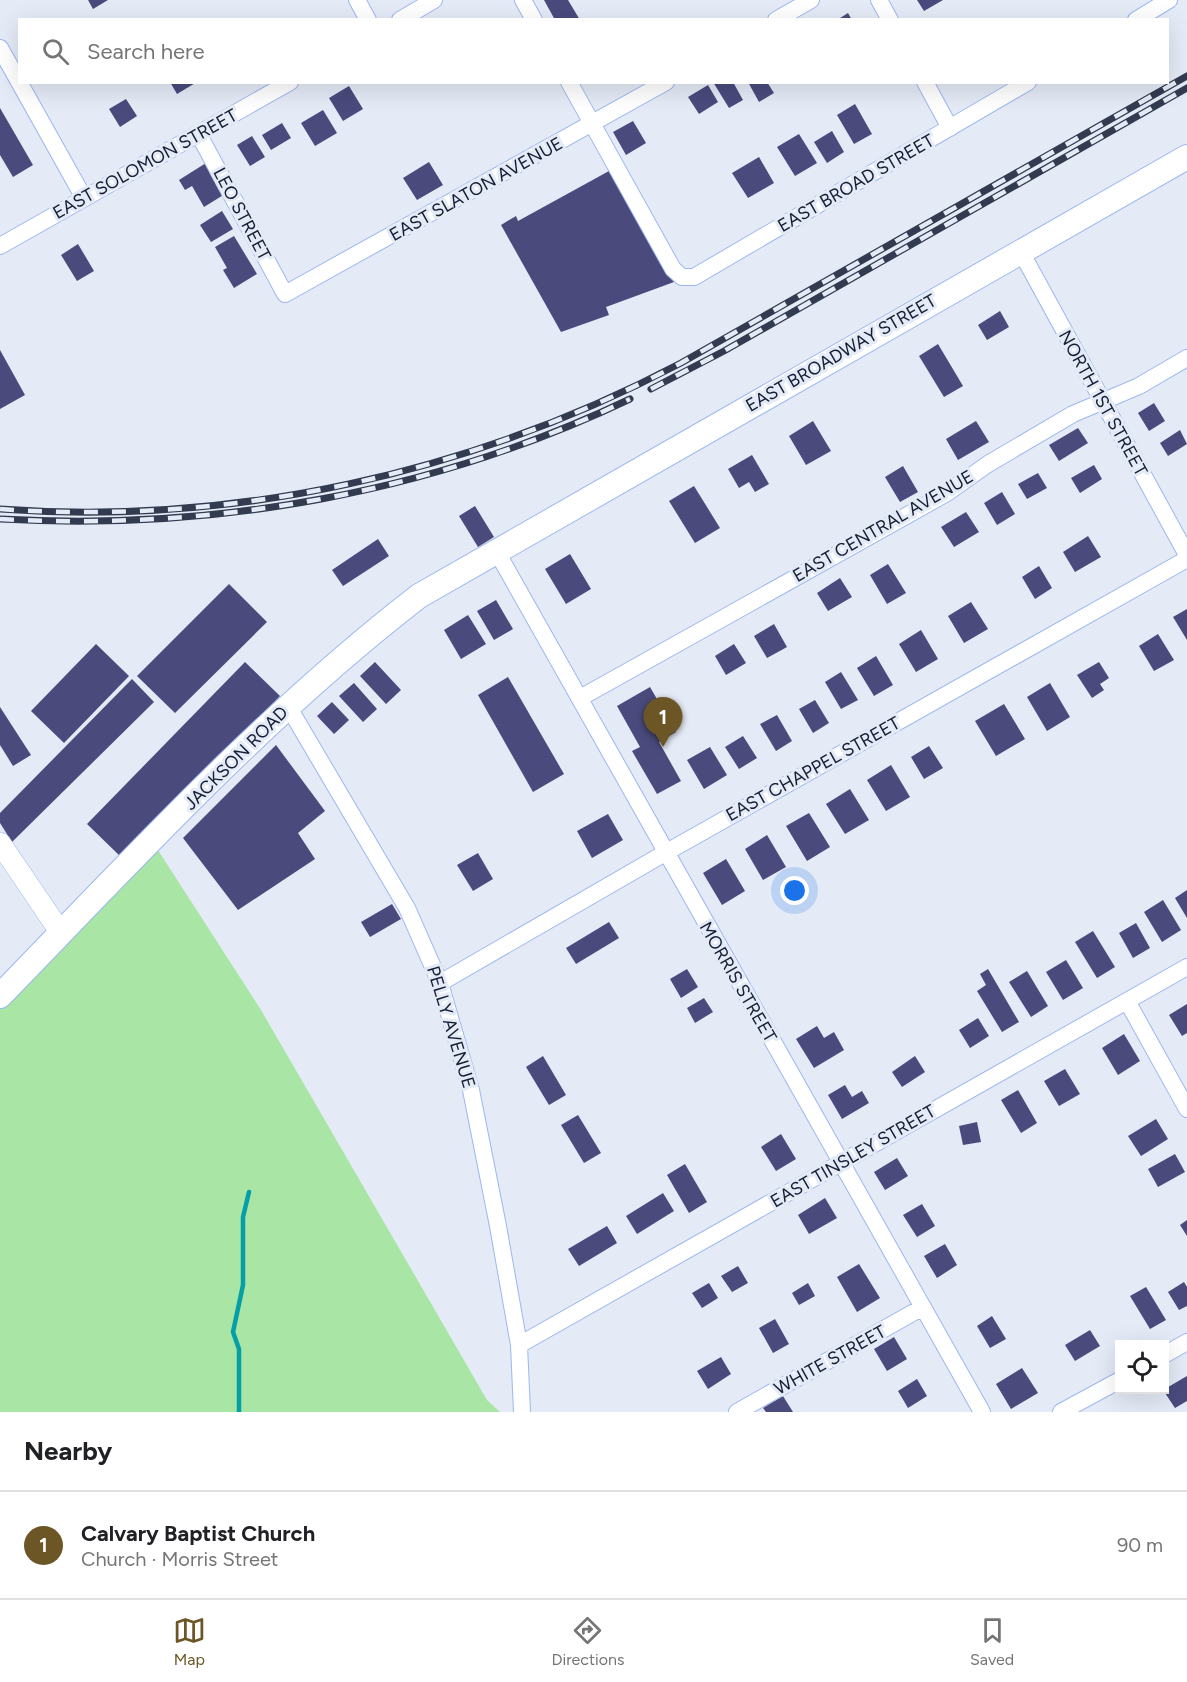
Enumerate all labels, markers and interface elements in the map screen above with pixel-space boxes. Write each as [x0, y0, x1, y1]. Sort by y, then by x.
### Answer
search box [18, 18, 1169, 84]
icon: search [39, 35, 72, 68]
text: Search here [87, 38, 205, 65]
street label: EAST SOLOMON STREET [49, 104, 241, 224]
street label: EAST BROAD STREET [774, 129, 938, 237]
street label: EAST SLATON AVENUE [385, 132, 567, 246]
street label: LEO STREET [208, 164, 276, 264]
street label: EAST BROADWAY STREET [742, 289, 940, 417]
street label: NORTH 1ST STREET [1054, 326, 1152, 480]
street label: EAST CENTRAL AVENUE [789, 465, 977, 587]
pin: 1 [644, 698, 682, 747]
street label: JACKSON ROAD [179, 701, 293, 815]
street label: EAST CHAPPEL STREET [722, 712, 904, 826]
your location [780, 876, 809, 905]
street label: MORRIS STREET [695, 918, 781, 1046]
street label: PELLY AVENUE [422, 963, 480, 1091]
street label: EAST TINSLEY STREET [767, 1100, 939, 1212]
street label: WHITE STREET [770, 1320, 890, 1400]
map controls [1115, 1340, 1169, 1394]
button: locate [1115, 1340, 1169, 1394]
text: Nearby [24, 1435, 112, 1467]
text: Calvary Baptist Church [81, 1520, 315, 1547]
text: 1 [39, 1533, 48, 1557]
text: 90 m [1117, 1533, 1163, 1557]
text: Church · Morris Street [81, 1547, 278, 1571]
tab: Map [173, 1614, 206, 1669]
tab: Directions [551, 1614, 624, 1669]
tab: Saved [970, 1614, 1014, 1669]

